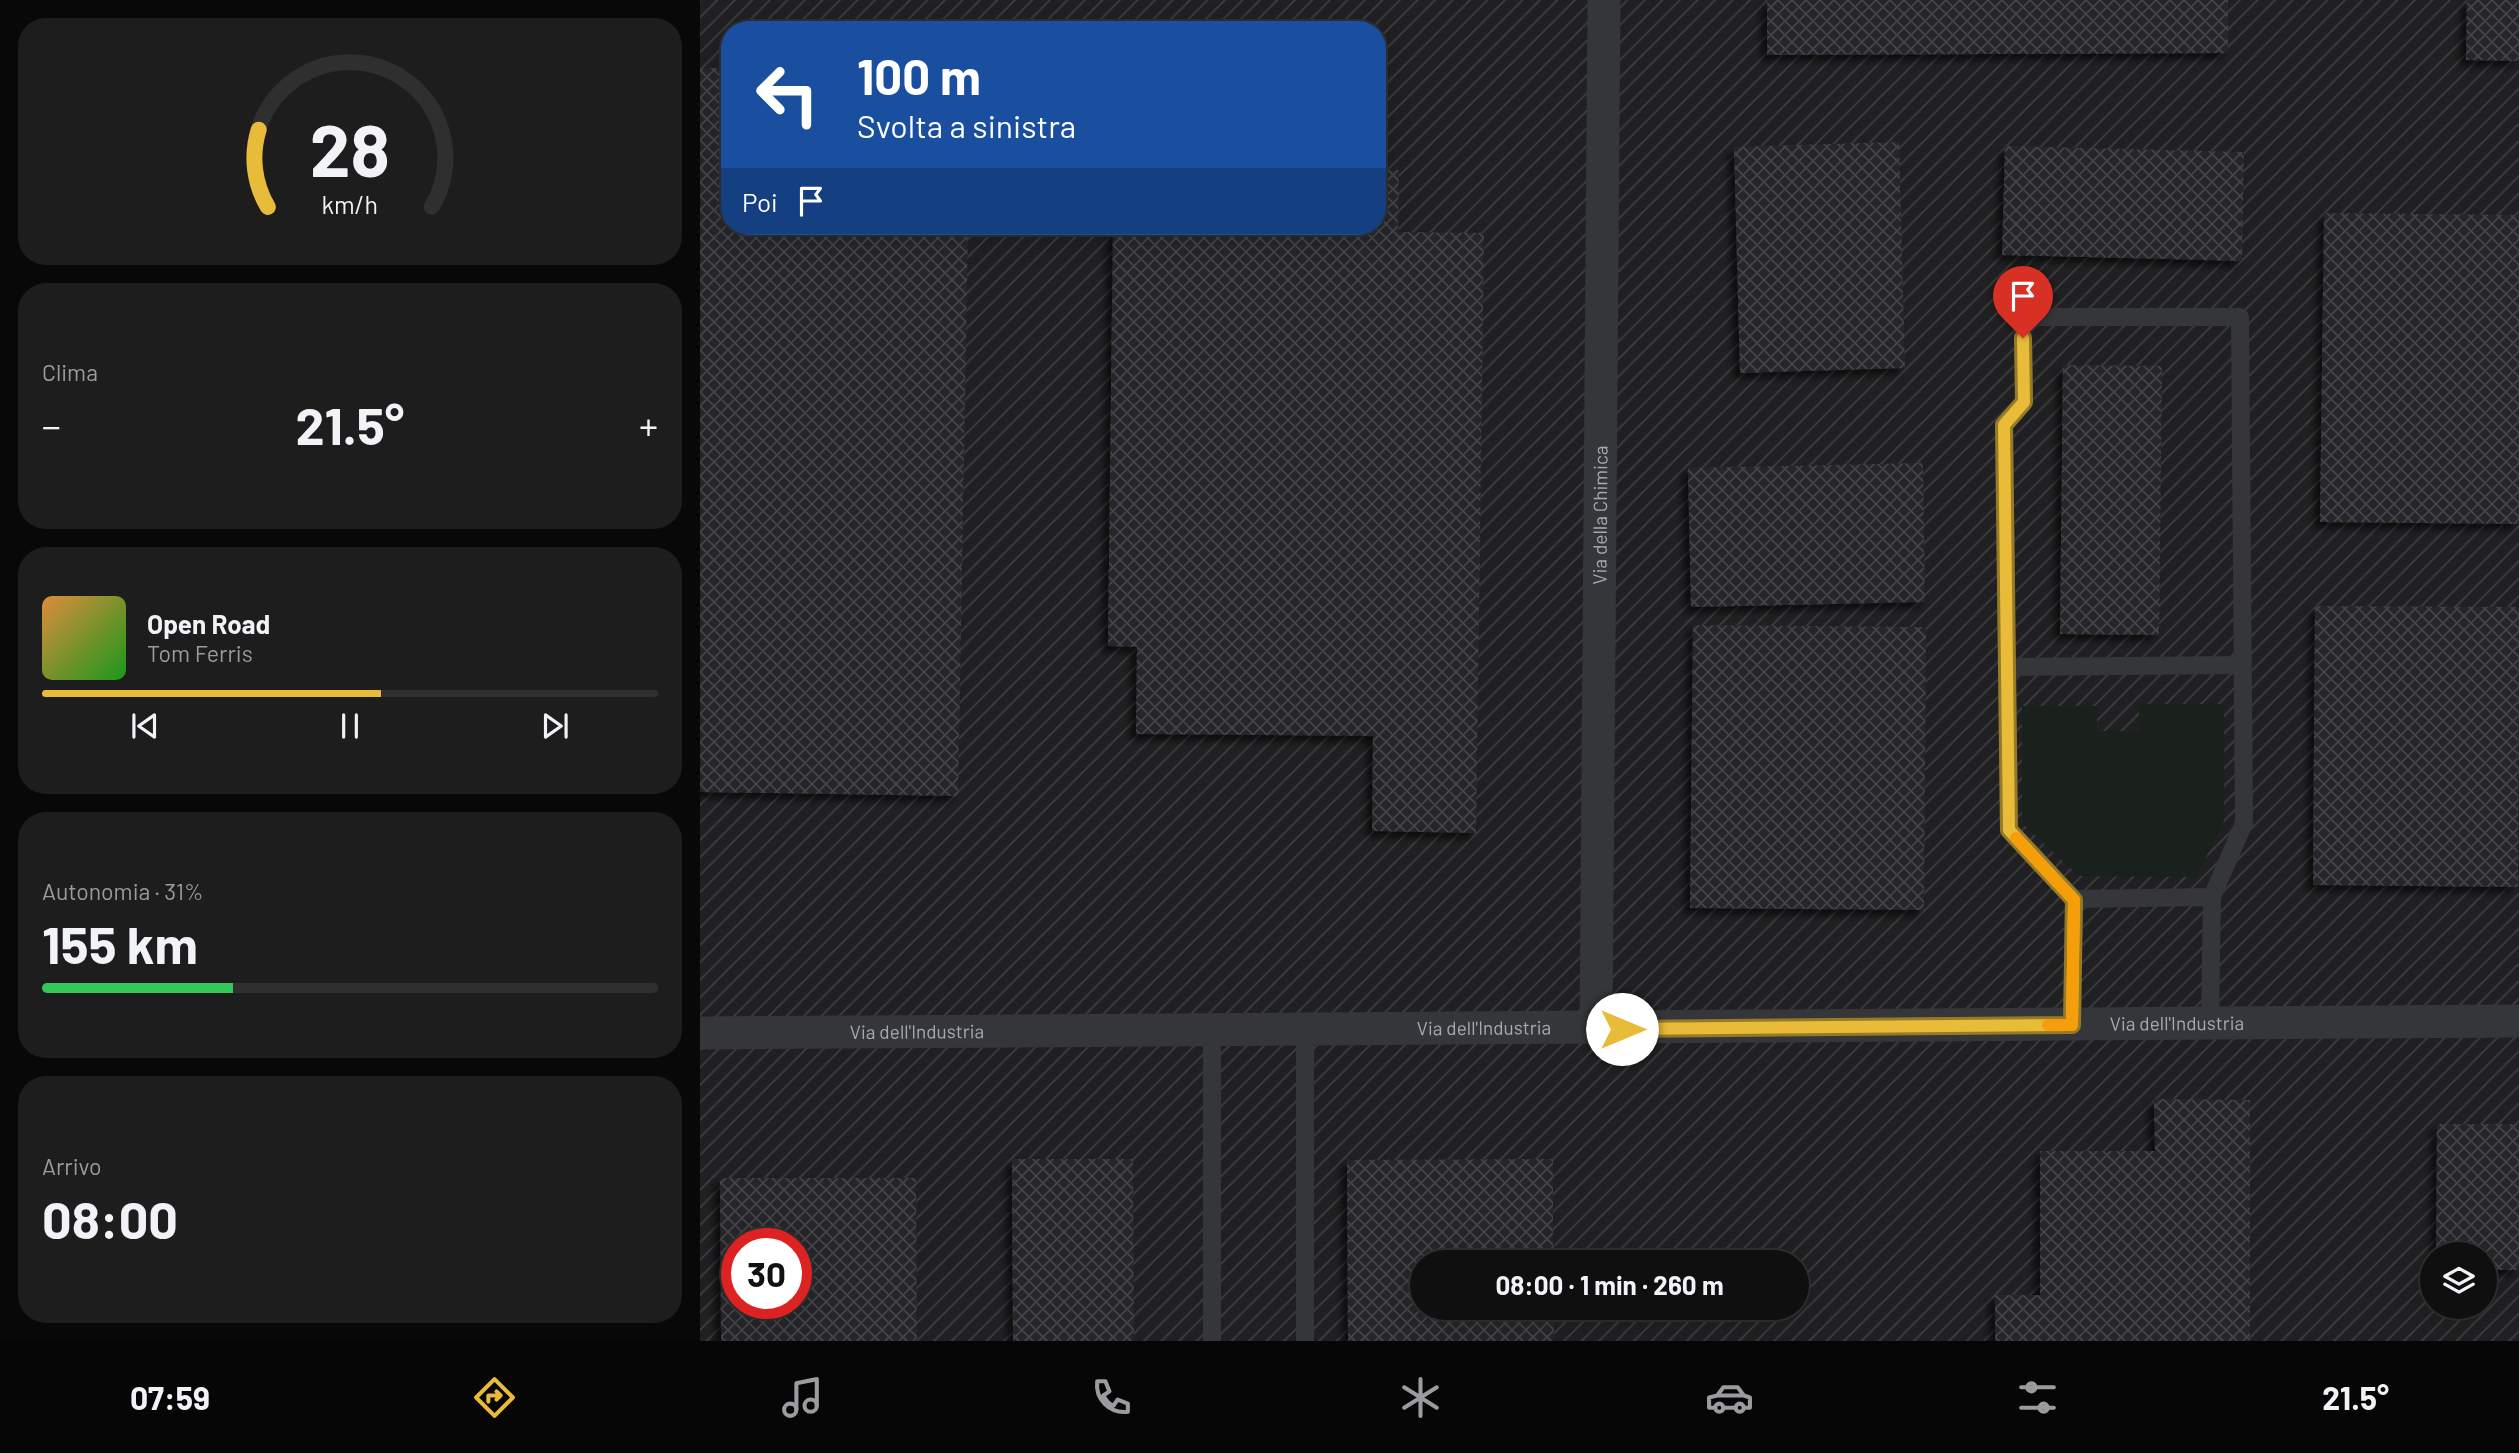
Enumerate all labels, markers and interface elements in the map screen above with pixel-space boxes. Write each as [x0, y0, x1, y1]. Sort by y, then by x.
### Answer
text: 100 m [857, 46, 981, 105]
icon: left [742, 49, 833, 140]
text: 28 [310, 105, 390, 193]
text: Svolta a sinistra [857, 106, 1076, 144]
icon: arrive [792, 182, 830, 220]
text: Poi [742, 186, 778, 217]
text: km/h [322, 189, 378, 219]
pin [1993, 266, 2053, 338]
icon: arrive [2004, 277, 2042, 315]
text: Clima [42, 358, 98, 386]
text: 21.5° [296, 393, 404, 455]
text: − [42, 402, 61, 448]
text: + [639, 402, 658, 448]
street label: Via della Chimica [1587, 445, 1612, 585]
text: Open Road [147, 608, 270, 639]
text: Tom Ferris [147, 639, 253, 667]
icon: previous [126, 707, 164, 745]
icon: pause [331, 707, 369, 745]
icon: next [536, 707, 574, 745]
text: Autonomia · 31% [42, 877, 204, 905]
text: 155 km [42, 912, 198, 974]
position arrow [1585, 992, 1659, 1066]
street label: Via dell'Industria [2110, 1011, 2244, 1035]
street label: Via dell'Industria [1417, 1015, 1551, 1039]
street label: Via dell'Industria [850, 1019, 984, 1043]
text: Arrivo [42, 1152, 102, 1180]
text: 08:00 [42, 1187, 178, 1249]
speed limit sign: 30 [721, 1228, 812, 1319]
map controls [2420, 1242, 2497, 1319]
button: layers [2420, 1242, 2497, 1319]
text: 08:00 · 1 min · 260 m [1495, 1269, 1724, 1300]
icon: directions [470, 1373, 519, 1422]
icon: music [778, 1373, 827, 1422]
icon: phone [1087, 1373, 1136, 1422]
icon: climate [1396, 1373, 1445, 1422]
icon: car [1705, 1373, 1754, 1422]
icon: filters [2013, 1373, 2062, 1422]
text: 07:59 [130, 1378, 210, 1416]
text: 21.5° [2322, 1378, 2389, 1416]

